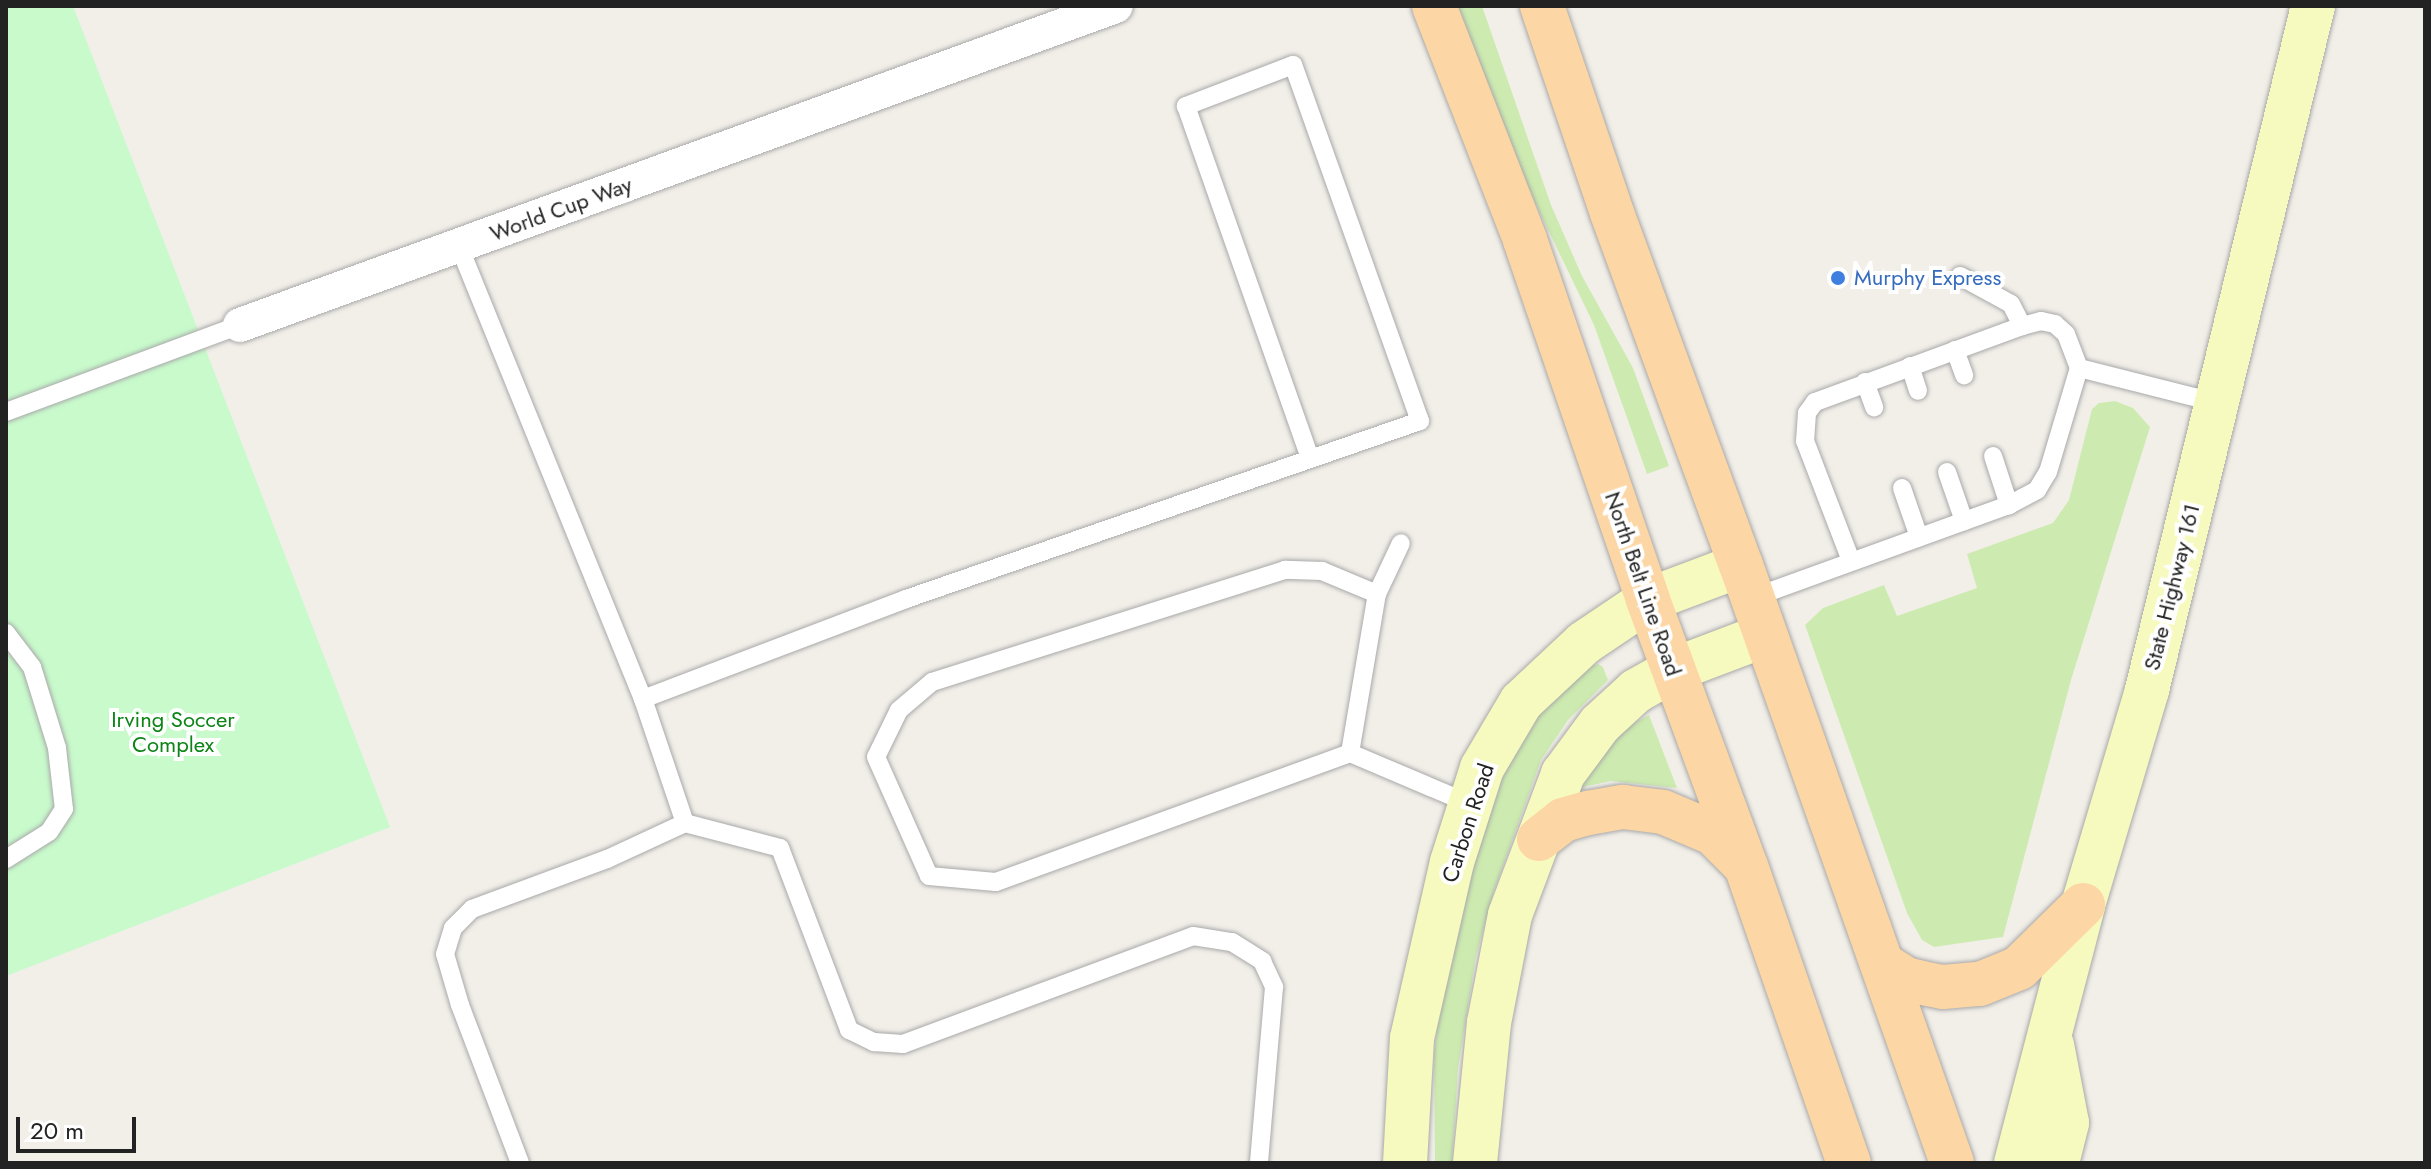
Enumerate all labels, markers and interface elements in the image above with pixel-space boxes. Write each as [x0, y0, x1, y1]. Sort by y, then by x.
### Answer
street label: World Cup Way [486, 171, 636, 247]
place label: Murphy Express [1854, 265, 2001, 291]
marker: Murphy Express [1829, 269, 1847, 287]
street label: North Belt Line Road [1599, 488, 1687, 680]
street label: State Highway 161 [2139, 501, 2205, 673]
park label: Irving Soccer Complex [111, 706, 235, 758]
street label: Carbon Road [1436, 760, 1500, 886]
scale bar [20, 1101, 140, 1151]
text: 20 m [30, 1113, 84, 1148]

